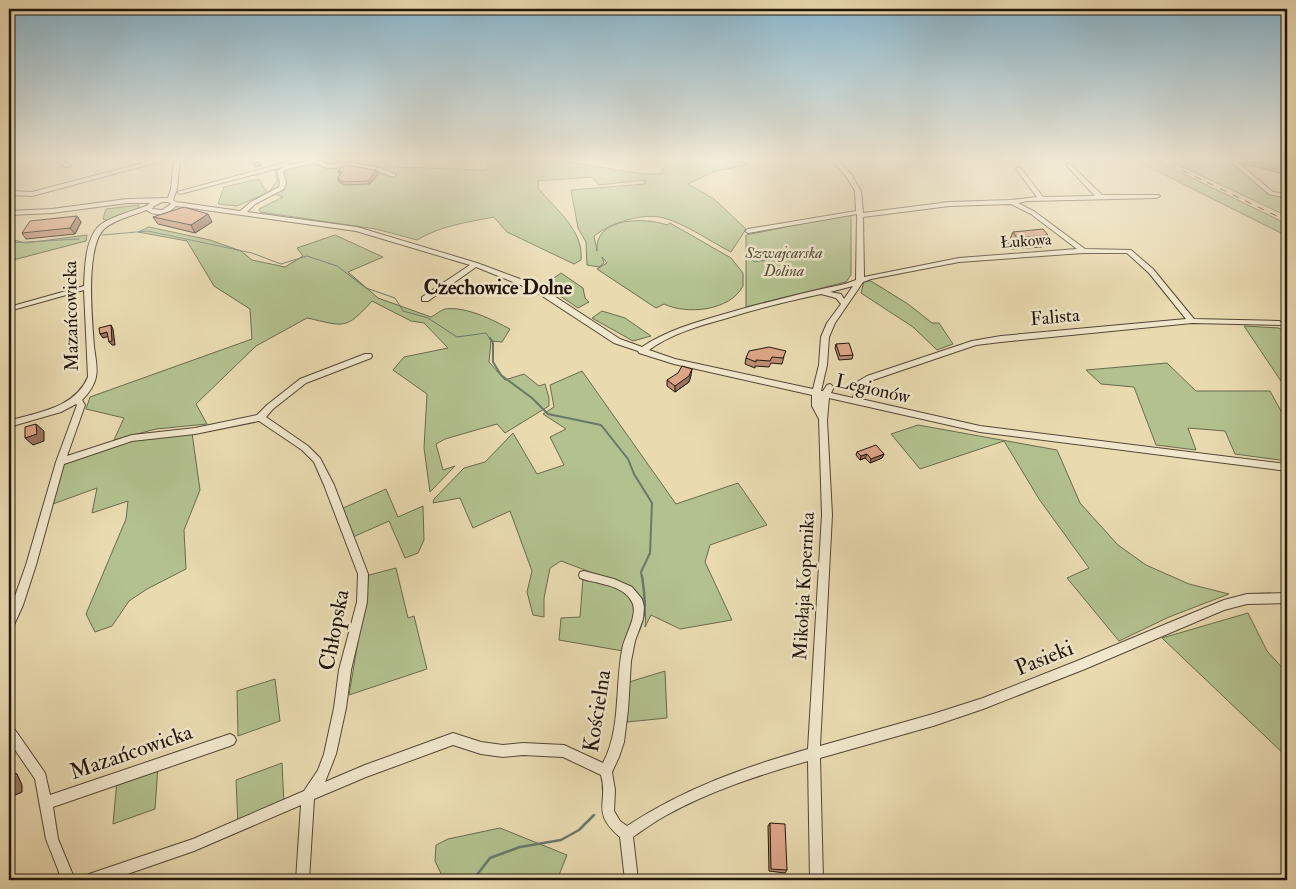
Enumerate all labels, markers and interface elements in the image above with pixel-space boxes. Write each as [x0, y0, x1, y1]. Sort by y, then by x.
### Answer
street label: Łukowa [1000, 229, 1053, 253]
park label: Szwajcarska Dolina [744, 243, 823, 281]
street label: Mazańcowicka [58, 260, 84, 371]
district label: Czechowice Dolne [424, 275, 573, 300]
street label: Falista [1029, 303, 1081, 331]
street label: Legionów [833, 369, 913, 409]
street label: Mikołaja Kopernika [788, 511, 821, 661]
street label: Chłopska [312, 586, 357, 673]
street label: Pasieki [1011, 634, 1077, 682]
street label: Kościelna [577, 667, 617, 754]
street label: Mazańcowicka [66, 718, 197, 786]

